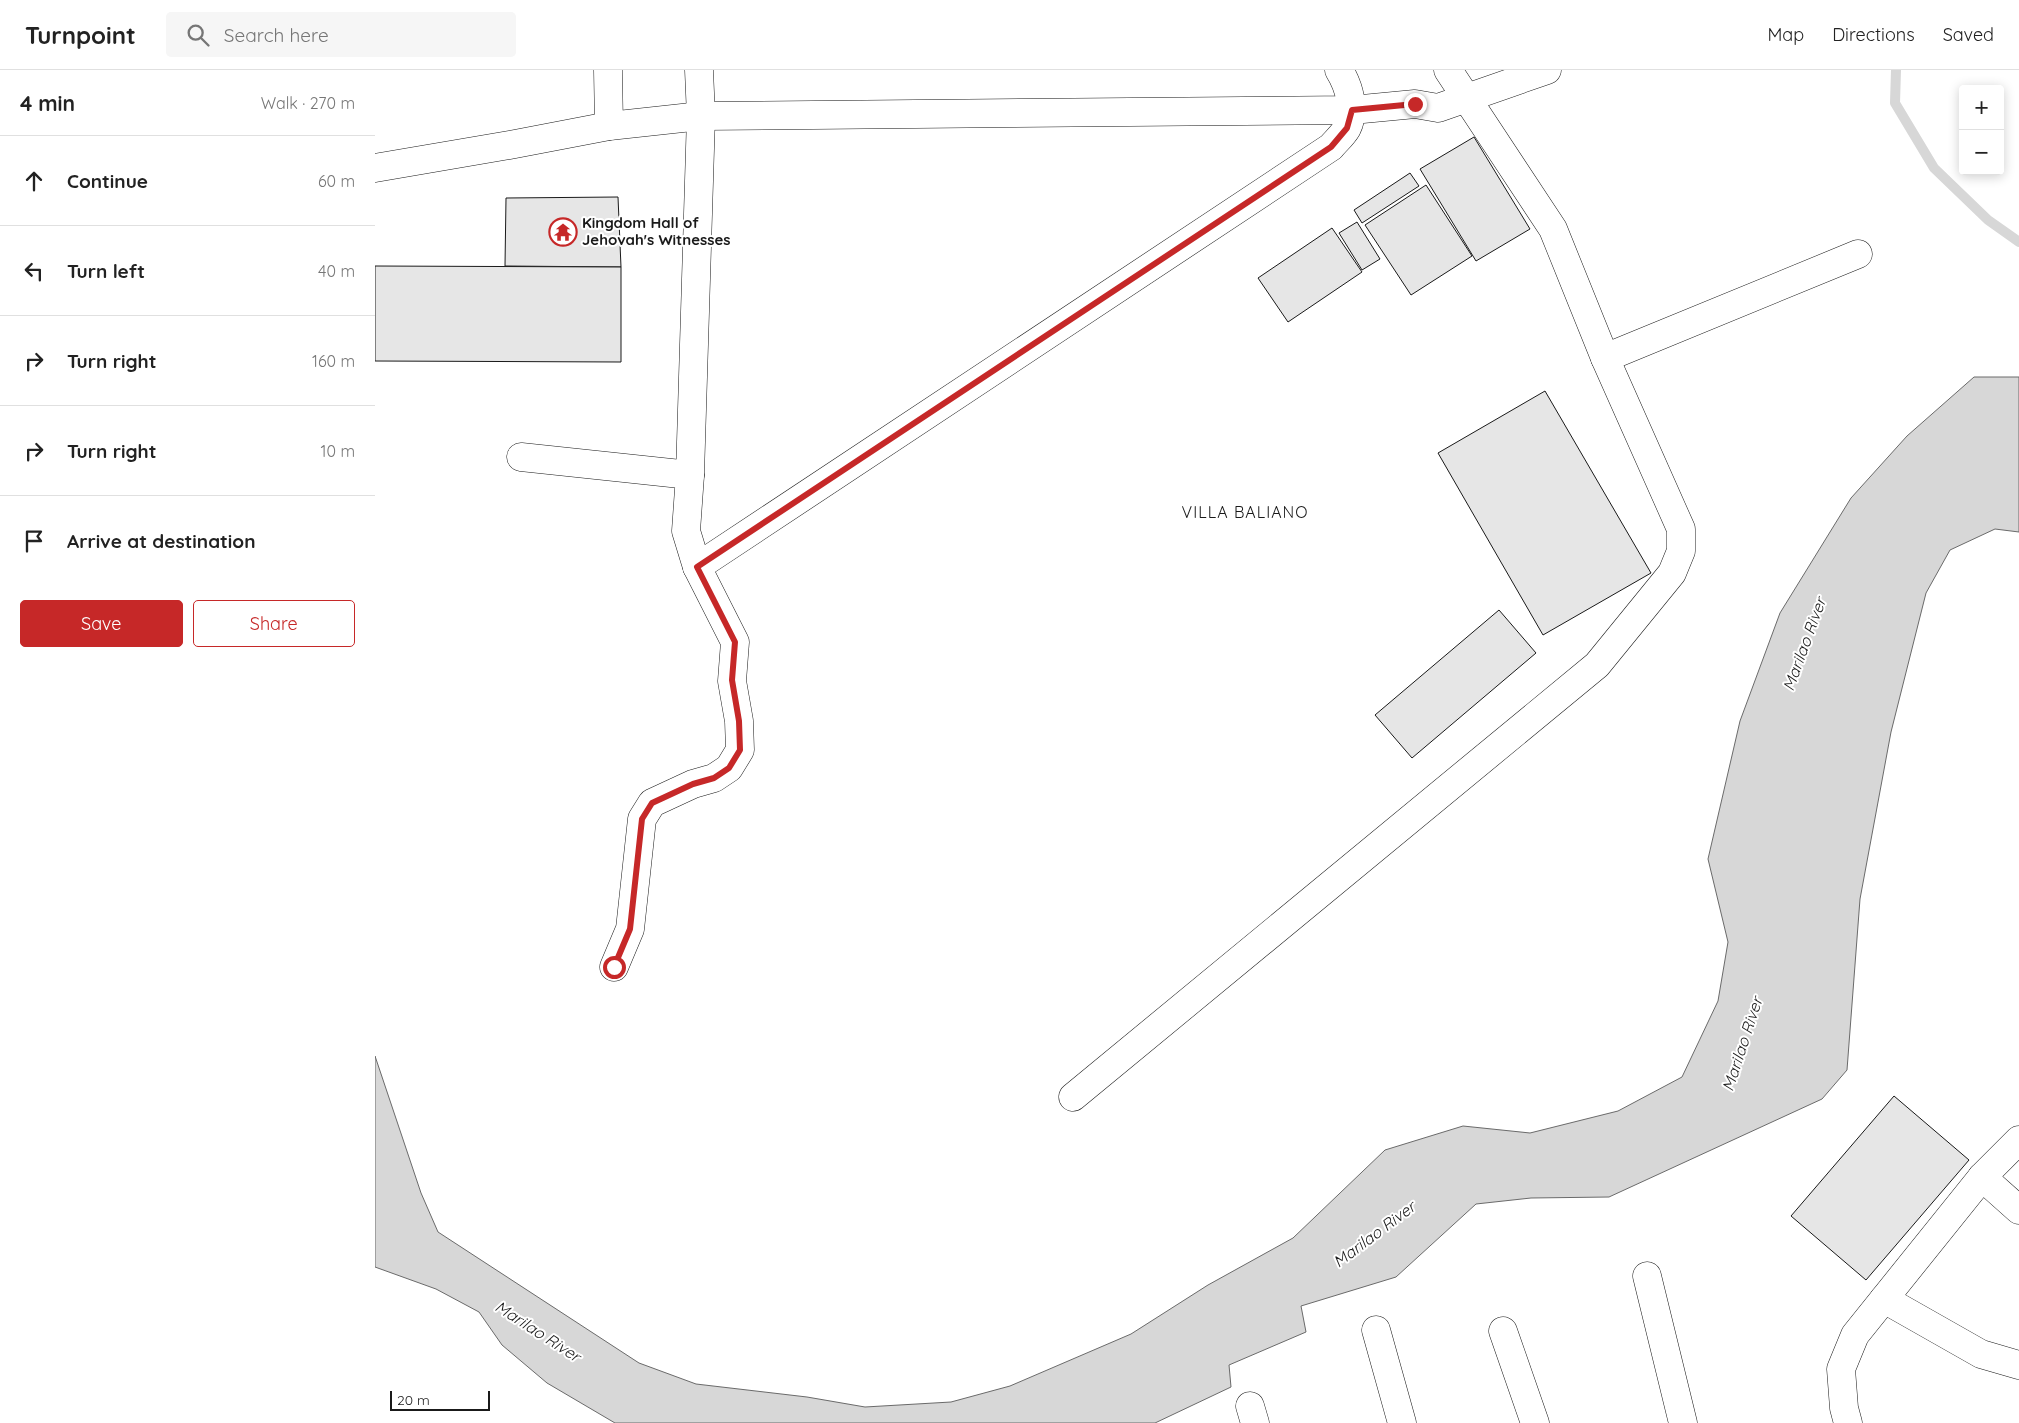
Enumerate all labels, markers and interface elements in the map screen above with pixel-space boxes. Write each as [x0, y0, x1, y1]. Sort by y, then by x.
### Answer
search box [166, 12, 516, 57]
text: Turnpoint [25, 20, 136, 50]
icon: search [184, 21, 212, 49]
text: Search here [224, 23, 329, 47]
text: Map [1767, 23, 1804, 46]
text: Directions [1832, 23, 1915, 46]
text: Saved [1943, 23, 1994, 46]
map controls [1959, 85, 2004, 175]
button: + [1959, 85, 2004, 130]
text: 4 min [20, 90, 75, 116]
text: Walk · 270 m [261, 93, 355, 113]
route end [1404, 93, 1427, 116]
button: − [1959, 130, 2004, 175]
icon: ahead [20, 167, 48, 195]
text: Continue [67, 169, 148, 193]
text: 60 m [318, 171, 355, 191]
place label: Kingdom Hall of Jehovah's Witnesses [582, 213, 731, 249]
temple icon: Kingdom Hall of Jehovah's Witnesses [548, 217, 578, 247]
icon: left [20, 257, 48, 285]
text: Turn left [67, 259, 145, 283]
text: 40 m [318, 261, 355, 281]
icon: right [20, 347, 48, 375]
text: Turn right [67, 349, 156, 373]
text: 160 m [312, 351, 355, 371]
icon: right [20, 437, 48, 465]
text: Turn right [67, 439, 156, 463]
text: 10 m [321, 441, 355, 461]
district label: VILLA BALIANO [1182, 502, 1308, 522]
icon: arrive [20, 527, 48, 555]
text: Arrive at destination [67, 529, 256, 553]
water label: Marilao River [1778, 593, 1831, 693]
button: Save [20, 600, 183, 647]
button: Share [193, 600, 355, 647]
route start [603, 956, 626, 979]
water label: Marilao River [1717, 993, 1767, 1094]
water label: Marilao River [1329, 1196, 1420, 1271]
water label: Marilao River [492, 1296, 586, 1367]
scale bar [390, 1388, 490, 1411]
text: 20 m [397, 1391, 430, 1409]

